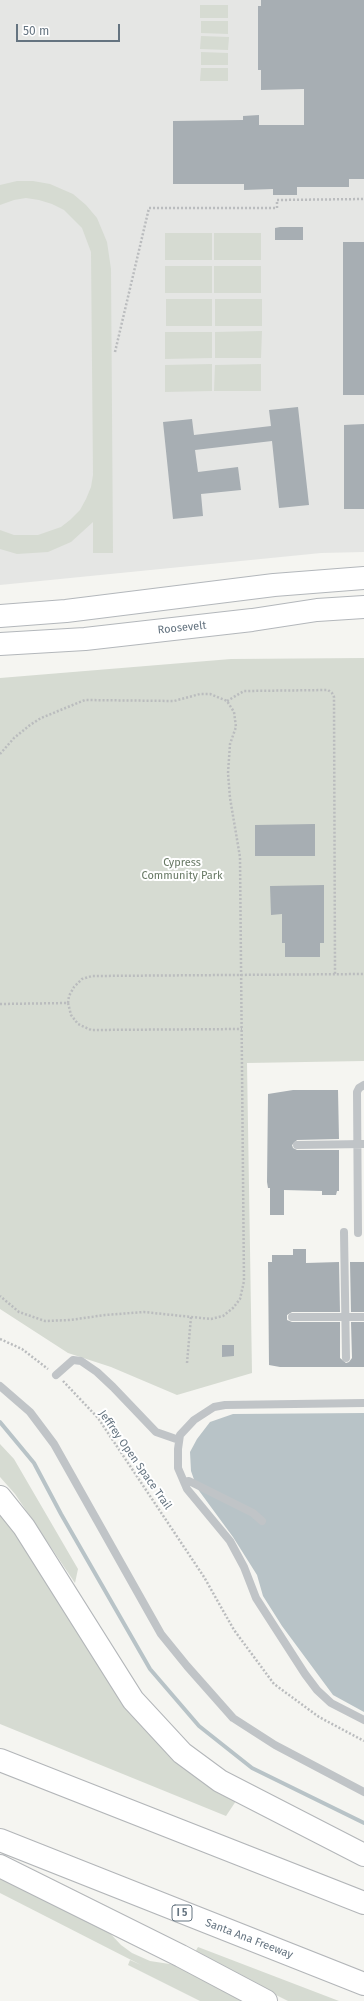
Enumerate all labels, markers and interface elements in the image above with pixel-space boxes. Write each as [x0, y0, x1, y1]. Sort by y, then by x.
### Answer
scale bar [18, 16, 122, 42]
text: 50 m [23, 24, 49, 38]
street label: Roosevelt [157, 619, 207, 637]
park label: Cypress Community Park [141, 856, 223, 882]
street label: Jeffrey Open Space Trail [96, 1408, 174, 1512]
road number: I 5 [172, 1905, 192, 1921]
street label: Santa Ana Freeway [203, 1916, 295, 1962]

